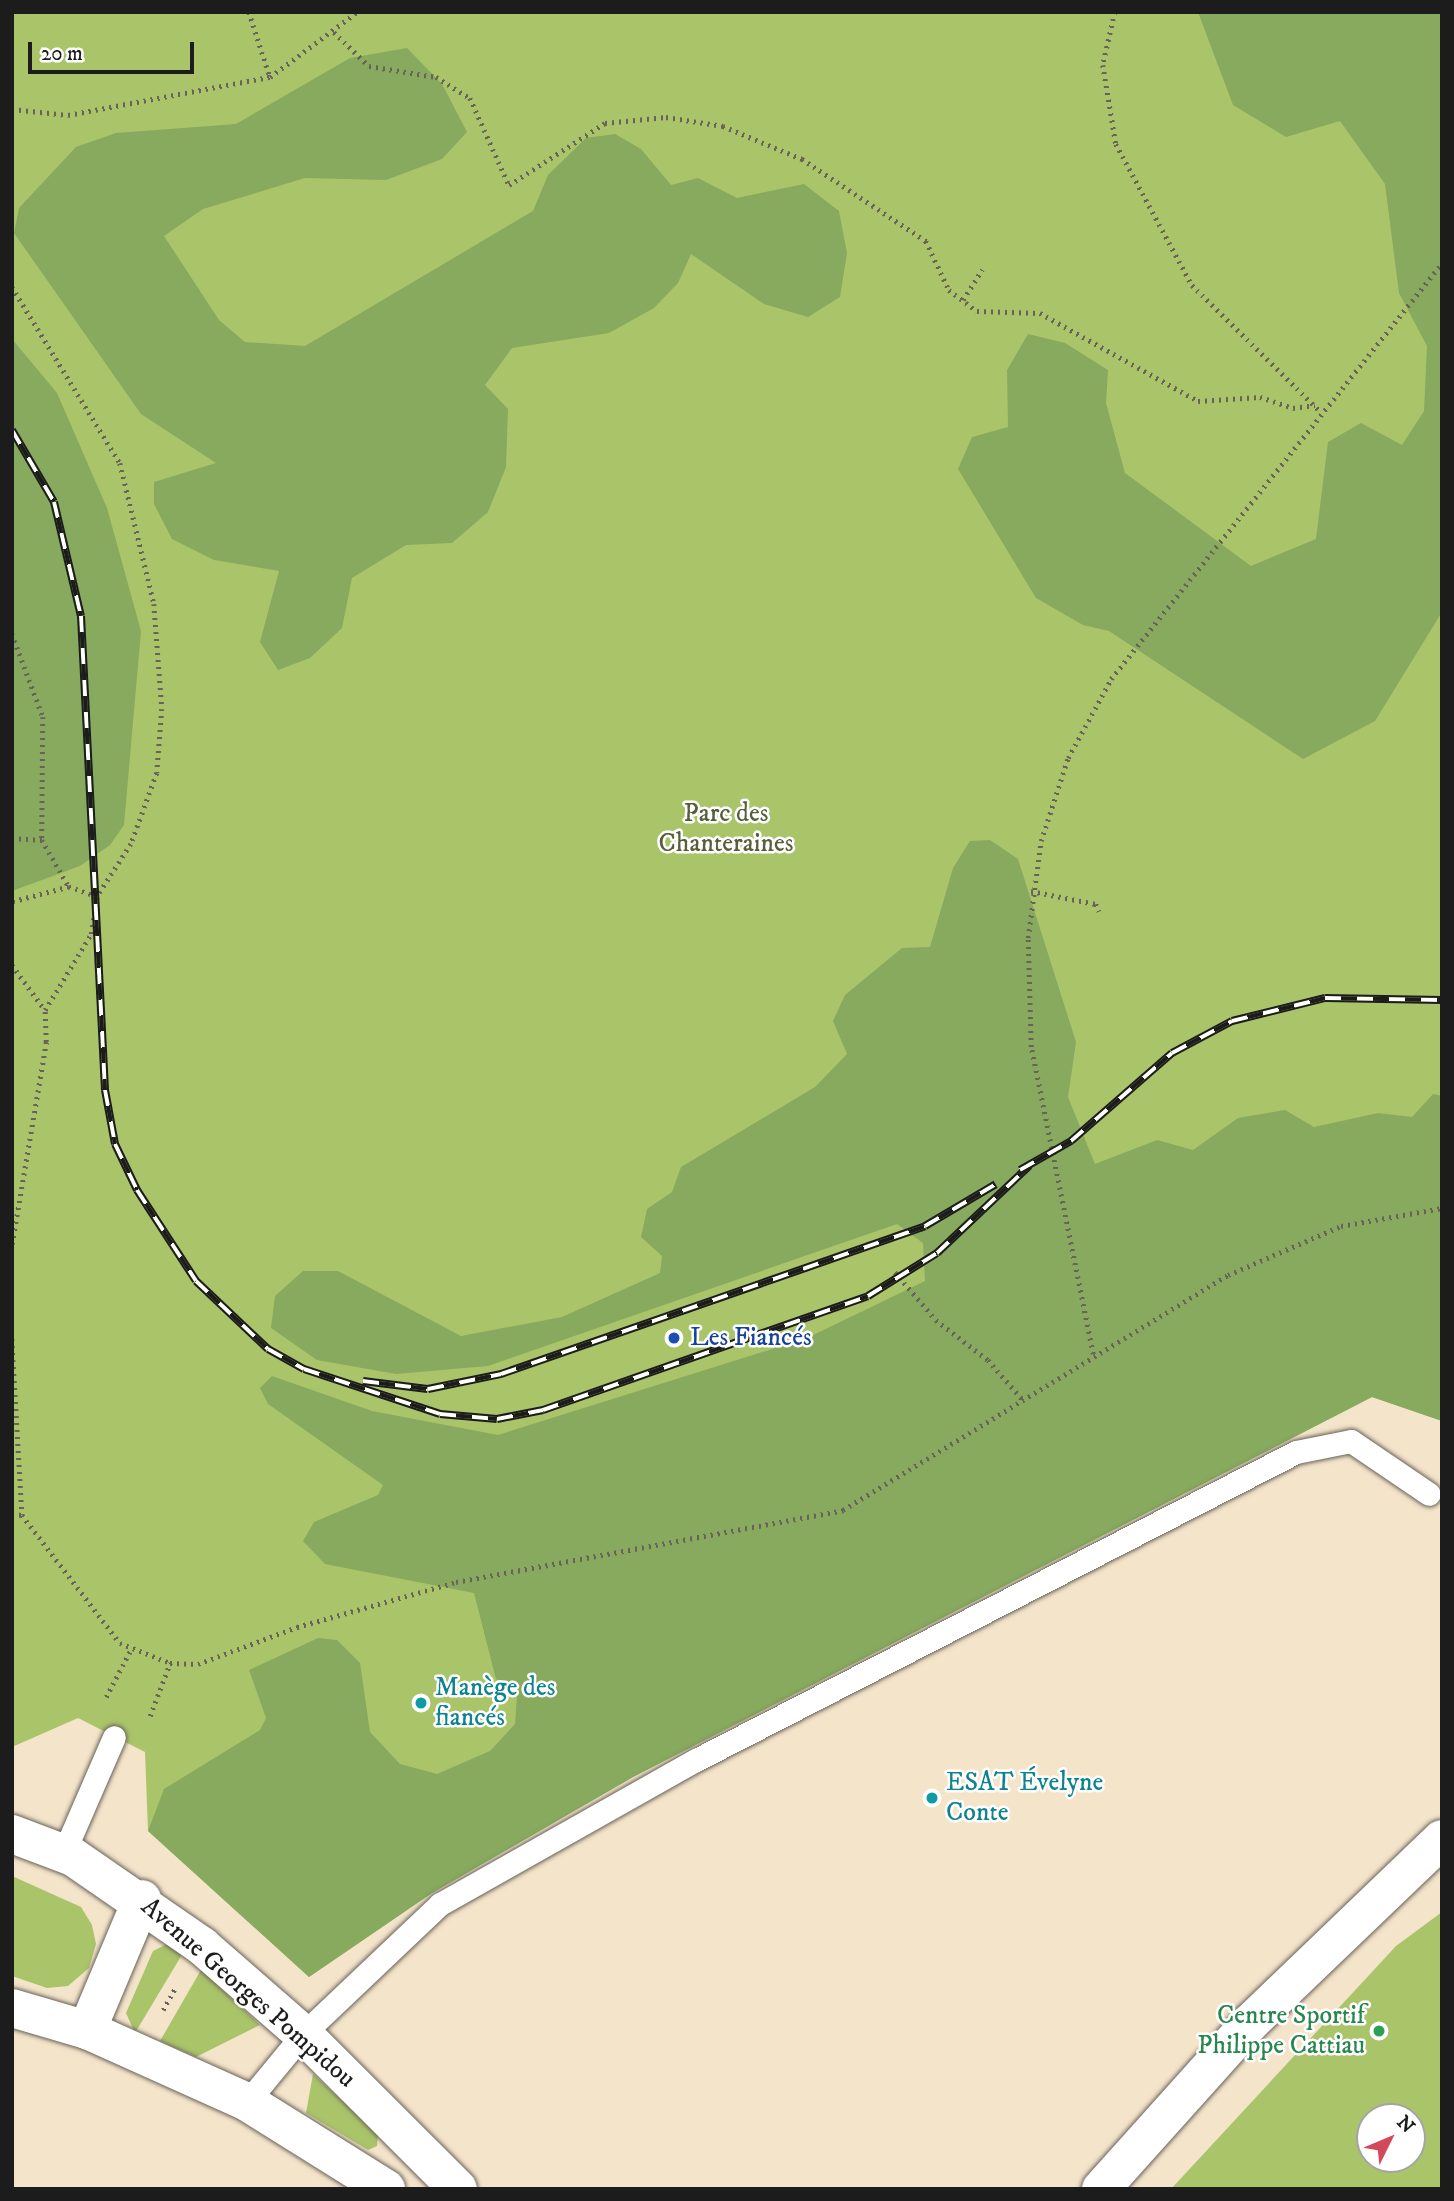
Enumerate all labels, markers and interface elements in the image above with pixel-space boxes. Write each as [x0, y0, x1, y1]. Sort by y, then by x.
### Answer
scale bar [32, 28, 198, 72]
text: 20 m [41, 41, 83, 67]
park label: Parc des Chanteraines [659, 798, 793, 860]
place label: Les Fiancés [690, 1322, 812, 1354]
marker: Les Fiancés [664, 1328, 684, 1348]
place label: Manège des fiancés [435, 1672, 555, 1734]
marker: Manège des fiancés [413, 1695, 429, 1711]
place label: ESAT Évelyne Conte [946, 1767, 1103, 1828]
marker: ESAT Évelyne Conte [924, 1790, 940, 1806]
street label: Avenue Georges Pompidou [134, 1891, 362, 2095]
place label: Centre Sportif Philippe Cattiau [1197, 2000, 1365, 2062]
marker: Centre Sportif Philippe Cattiau [1371, 2023, 1387, 2039]
north arrow [1356, 2103, 1426, 2173]
text: N [1392, 2111, 1419, 2138]

